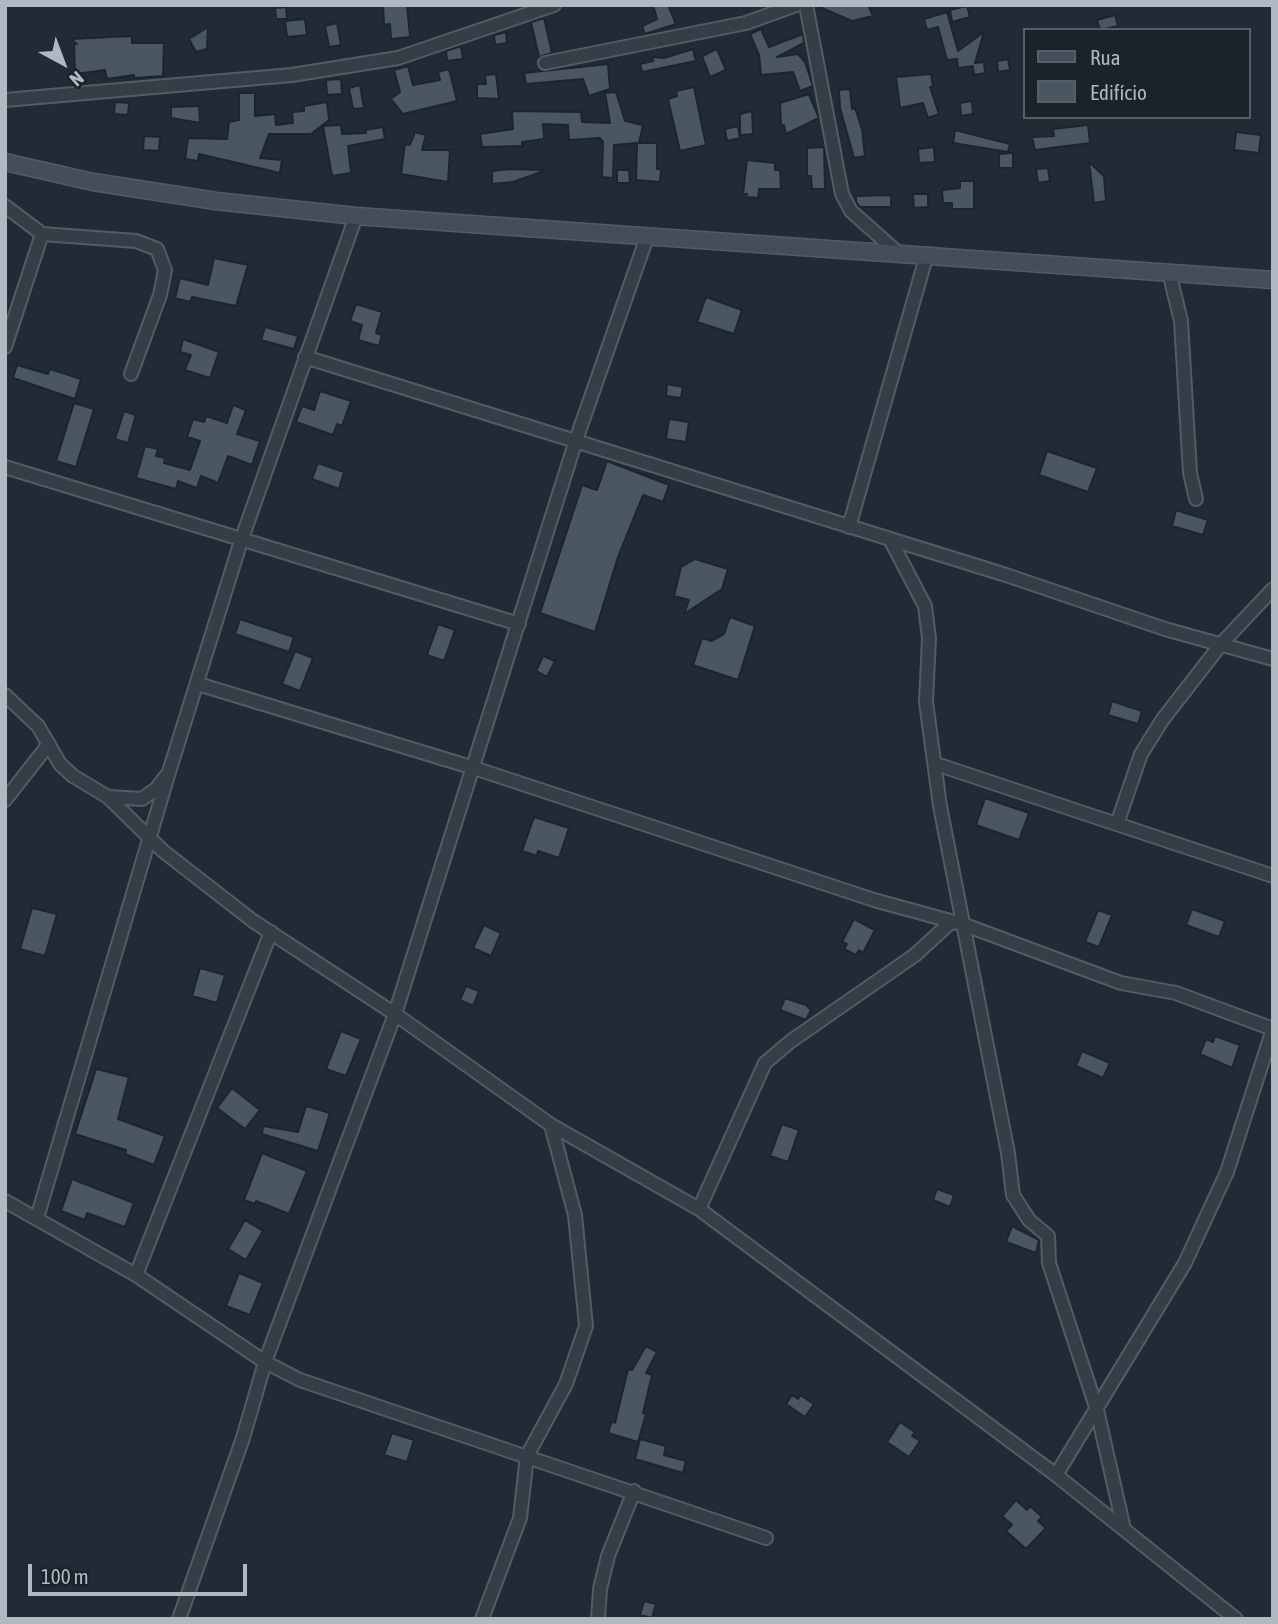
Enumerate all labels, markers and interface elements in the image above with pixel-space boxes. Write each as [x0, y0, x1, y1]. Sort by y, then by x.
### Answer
north arrow [28, 28, 98, 98]
legend [1023, 28, 1250, 119]
text: Rua [1090, 45, 1120, 69]
text: N [65, 67, 88, 91]
text: Edifício [1090, 80, 1147, 104]
scale bar [32, 1550, 250, 1594]
text: 100 m [41, 1564, 89, 1588]

